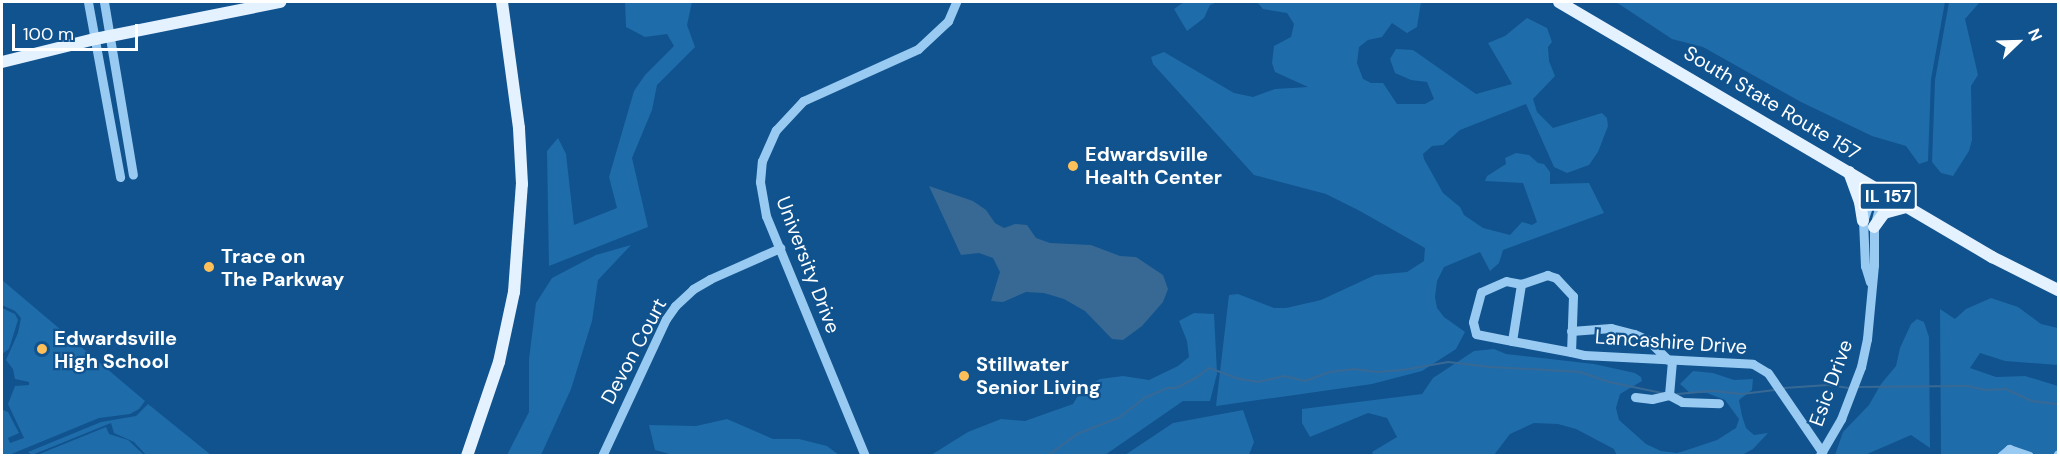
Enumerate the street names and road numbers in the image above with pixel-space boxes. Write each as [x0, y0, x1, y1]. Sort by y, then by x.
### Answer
street label: South State Route 157 [1679, 41, 1865, 165]
road number: IL 157 [1858, 181, 1918, 211]
street label: University Drive [771, 193, 845, 337]
street label: Devon Court [596, 294, 672, 408]
street label: Lancashire Drive [1594, 325, 1748, 359]
street label: Esic Drive [1804, 336, 1858, 430]

